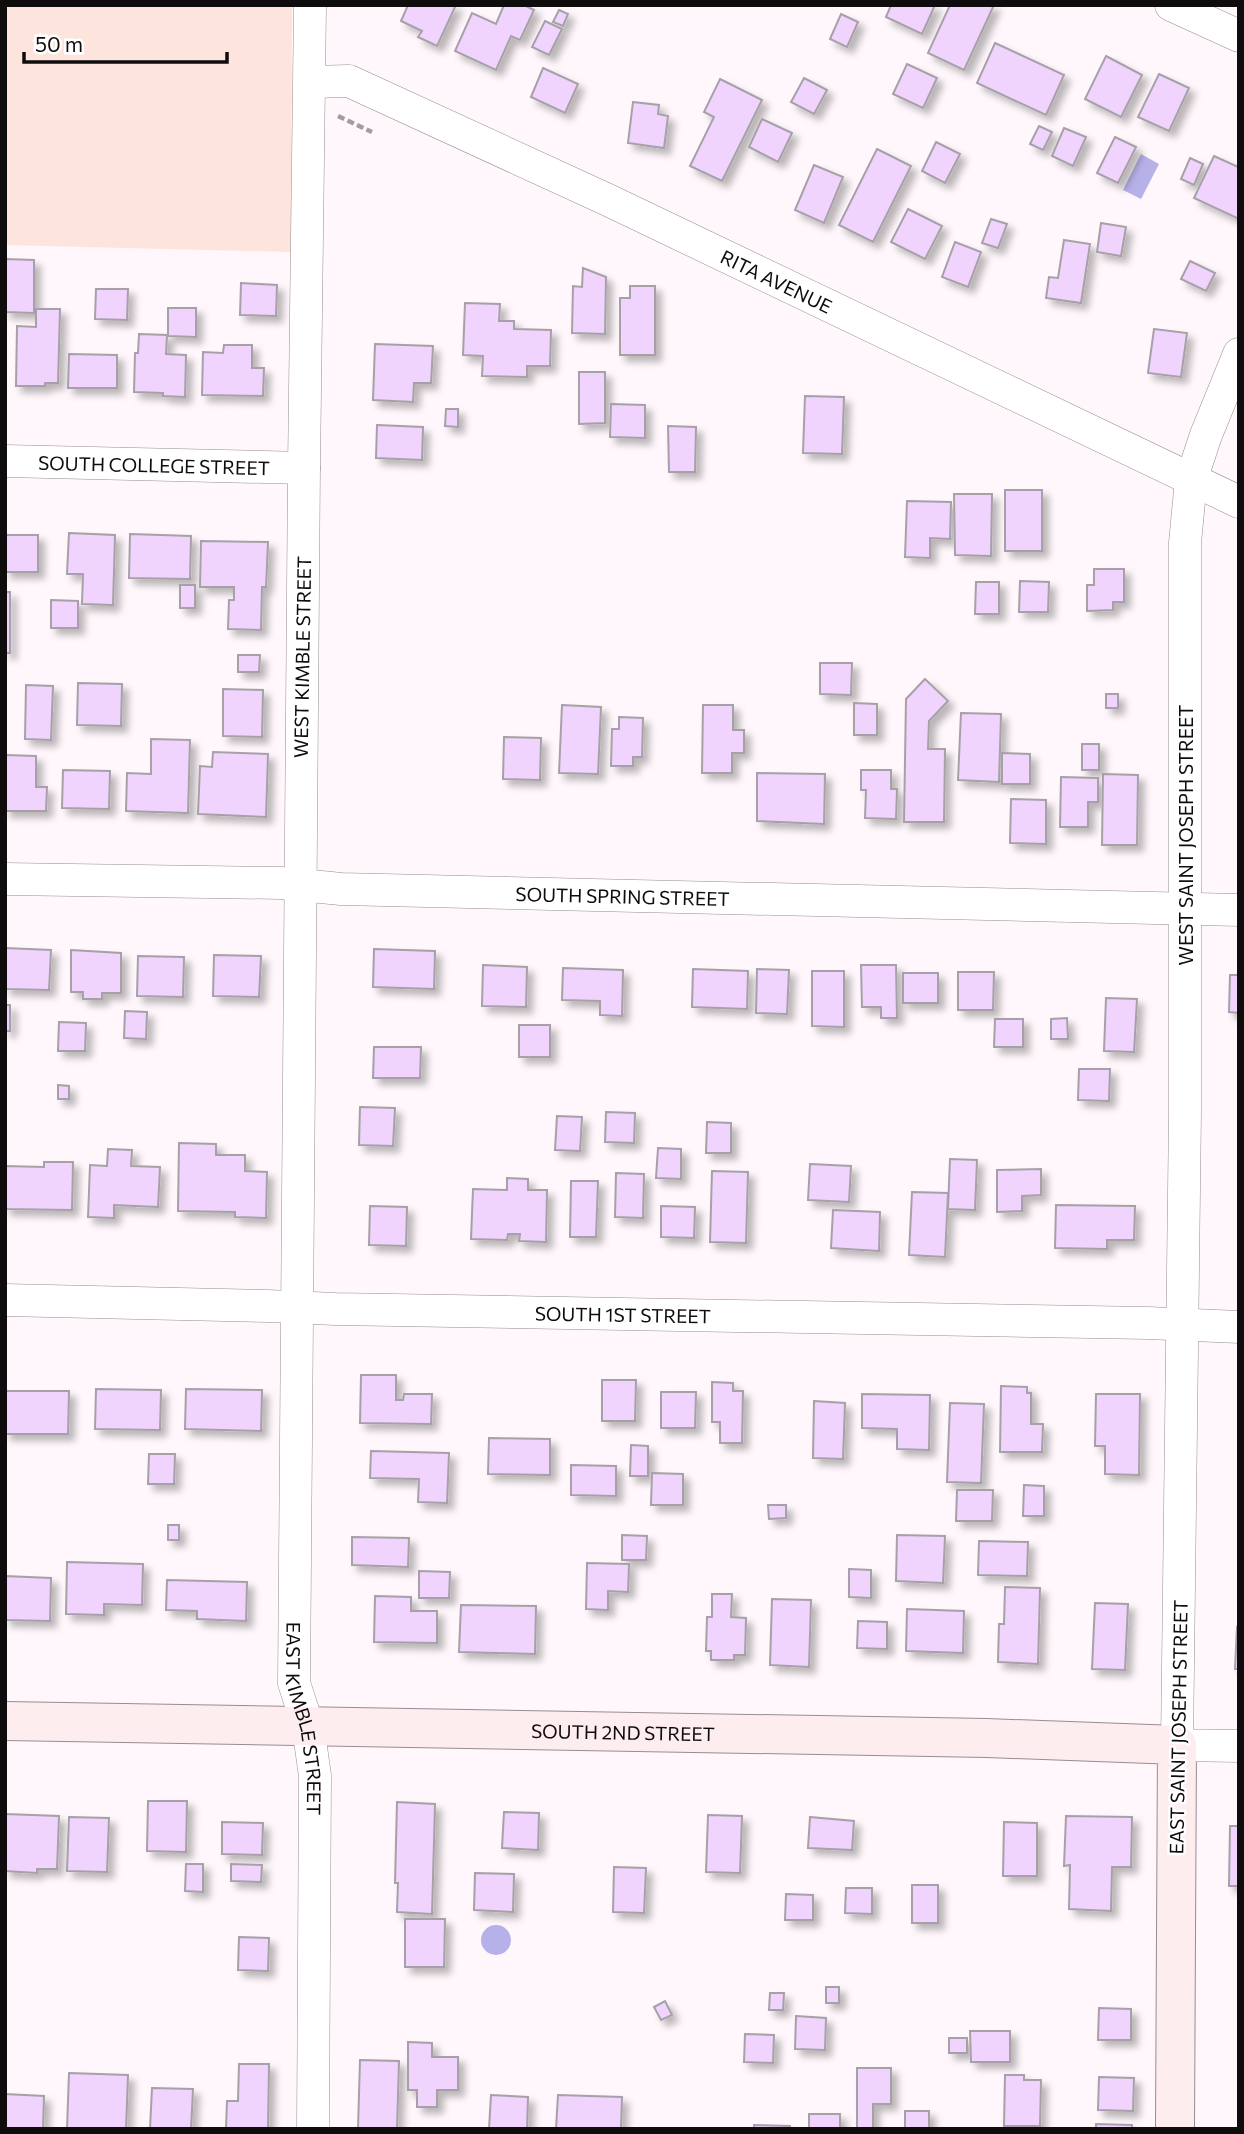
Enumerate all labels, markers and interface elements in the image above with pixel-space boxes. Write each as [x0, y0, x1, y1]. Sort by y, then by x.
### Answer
scale bar [24, 21, 228, 65]
text: 50 m [35, 31, 83, 56]
street label: RITA AVENUE [717, 244, 836, 317]
street label: SOUTH COLLEGE STREET [38, 450, 270, 479]
street label: WEST KIMBLE STREET [289, 556, 315, 758]
street label: WEST SAINT JOSEPH STREET [1174, 705, 1197, 965]
street label: SOUTH SPRING STREET [515, 882, 730, 910]
street label: SOUTH 1ST STREET [535, 1301, 711, 1327]
street label: EAST SAINT JOSEPH STREET [1164, 1599, 1192, 1855]
street label: EAST KIMBLE STREET [282, 1622, 327, 1815]
street label: SOUTH 2ND STREET [531, 1719, 715, 1745]

